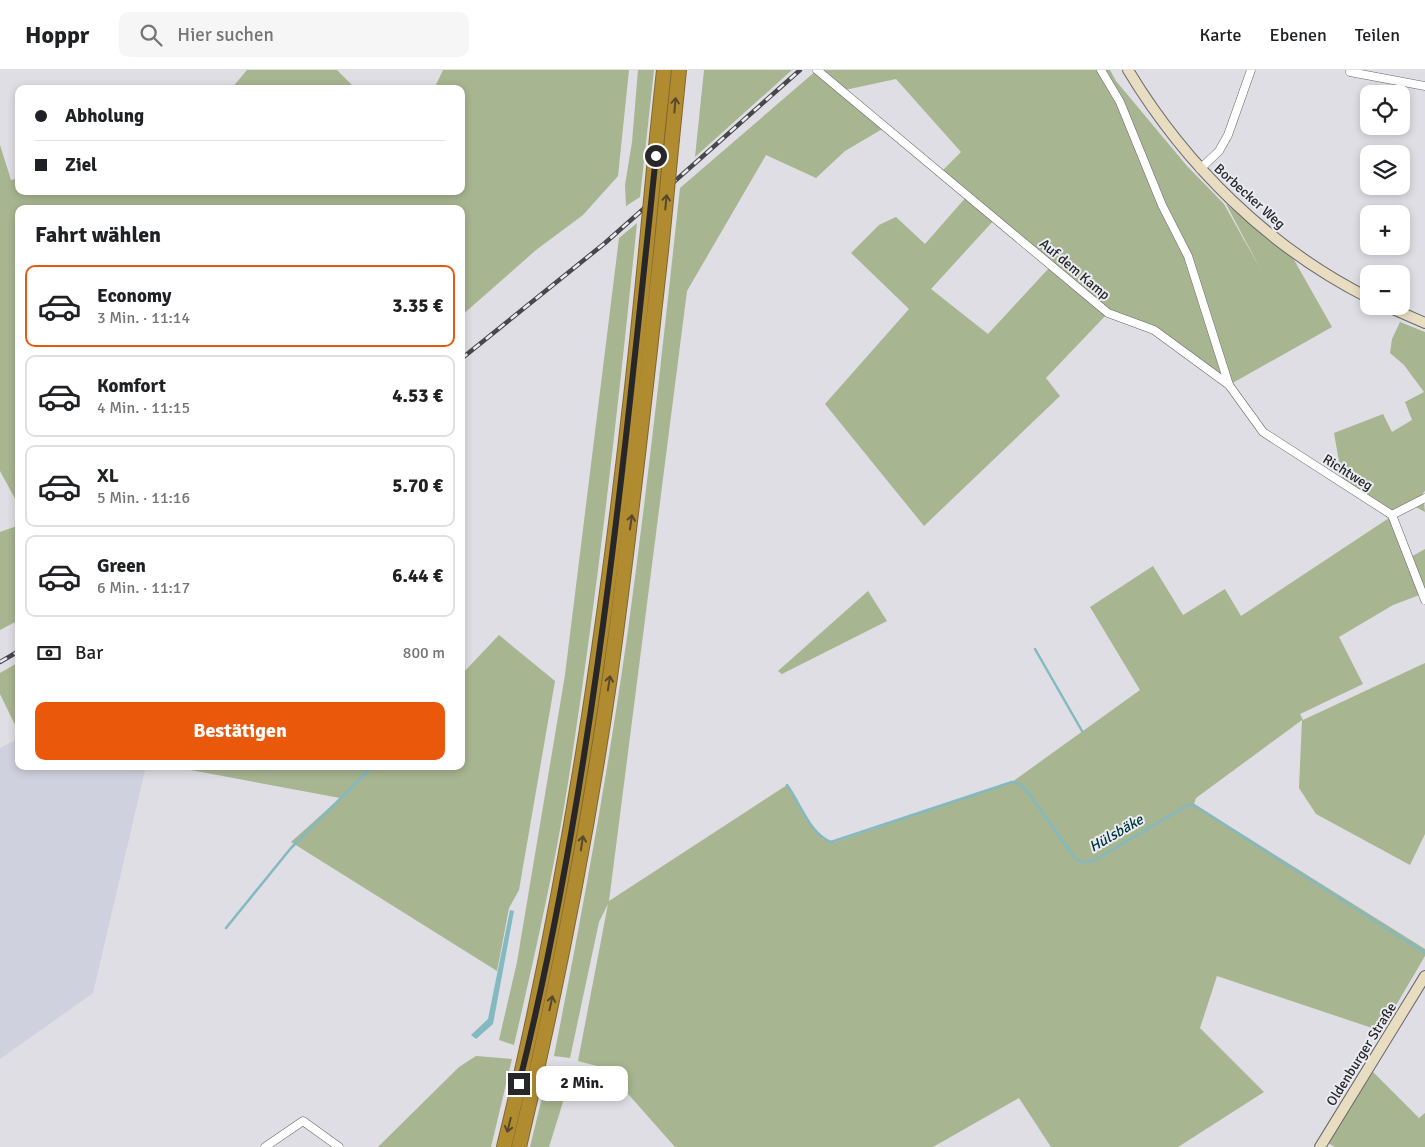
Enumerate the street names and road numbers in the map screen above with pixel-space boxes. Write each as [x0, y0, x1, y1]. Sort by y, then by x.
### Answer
street label: Borbecker Weg [1211, 160, 1289, 233]
street label: Auf dem Kamp [1036, 235, 1113, 304]
street label: Richtweg [1320, 450, 1376, 494]
street label: Oldenburger Straße [1323, 999, 1400, 1109]

